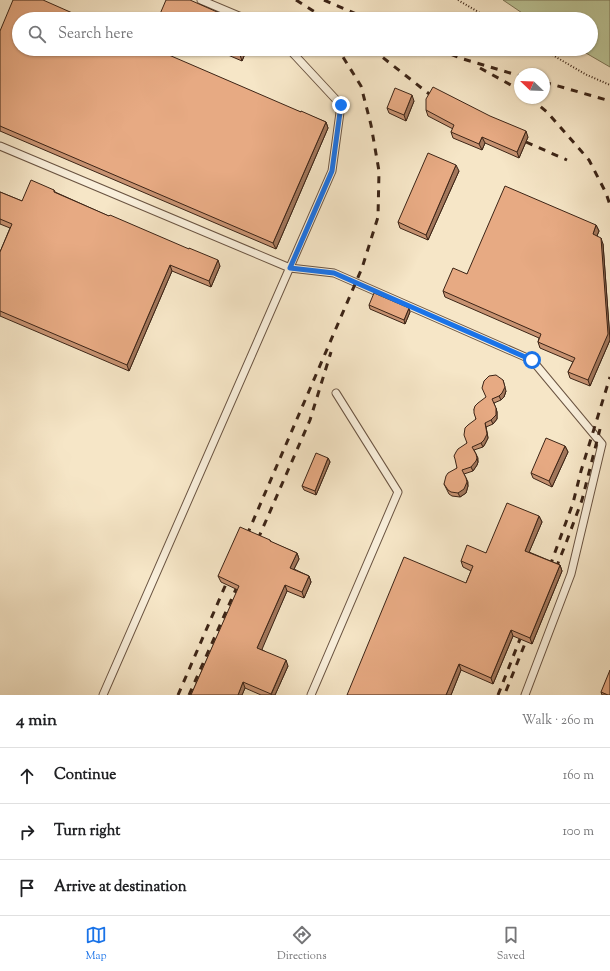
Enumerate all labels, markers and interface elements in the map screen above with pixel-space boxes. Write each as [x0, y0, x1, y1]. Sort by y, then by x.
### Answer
search box [12, 12, 598, 56]
icon: search [26, 23, 48, 45]
text: Search here [58, 24, 133, 45]
north arrow [514, 68, 550, 104]
route end [332, 96, 350, 114]
route start [523, 351, 541, 369]
text: 4 min [16, 709, 57, 733]
text: Walk · 260 m [522, 712, 594, 730]
icon: ahead [16, 765, 38, 787]
text: Continue [54, 765, 116, 786]
text: 160 m [563, 767, 594, 785]
icon: right [16, 821, 38, 843]
text: Turn right [54, 821, 120, 842]
text: 100 m [562, 823, 594, 841]
icon: arrive [16, 877, 38, 899]
text: Arrive at destination [54, 877, 187, 898]
tab: Map [85, 924, 107, 964]
tab: Directions [277, 924, 327, 964]
tab: Saved [497, 924, 525, 964]

